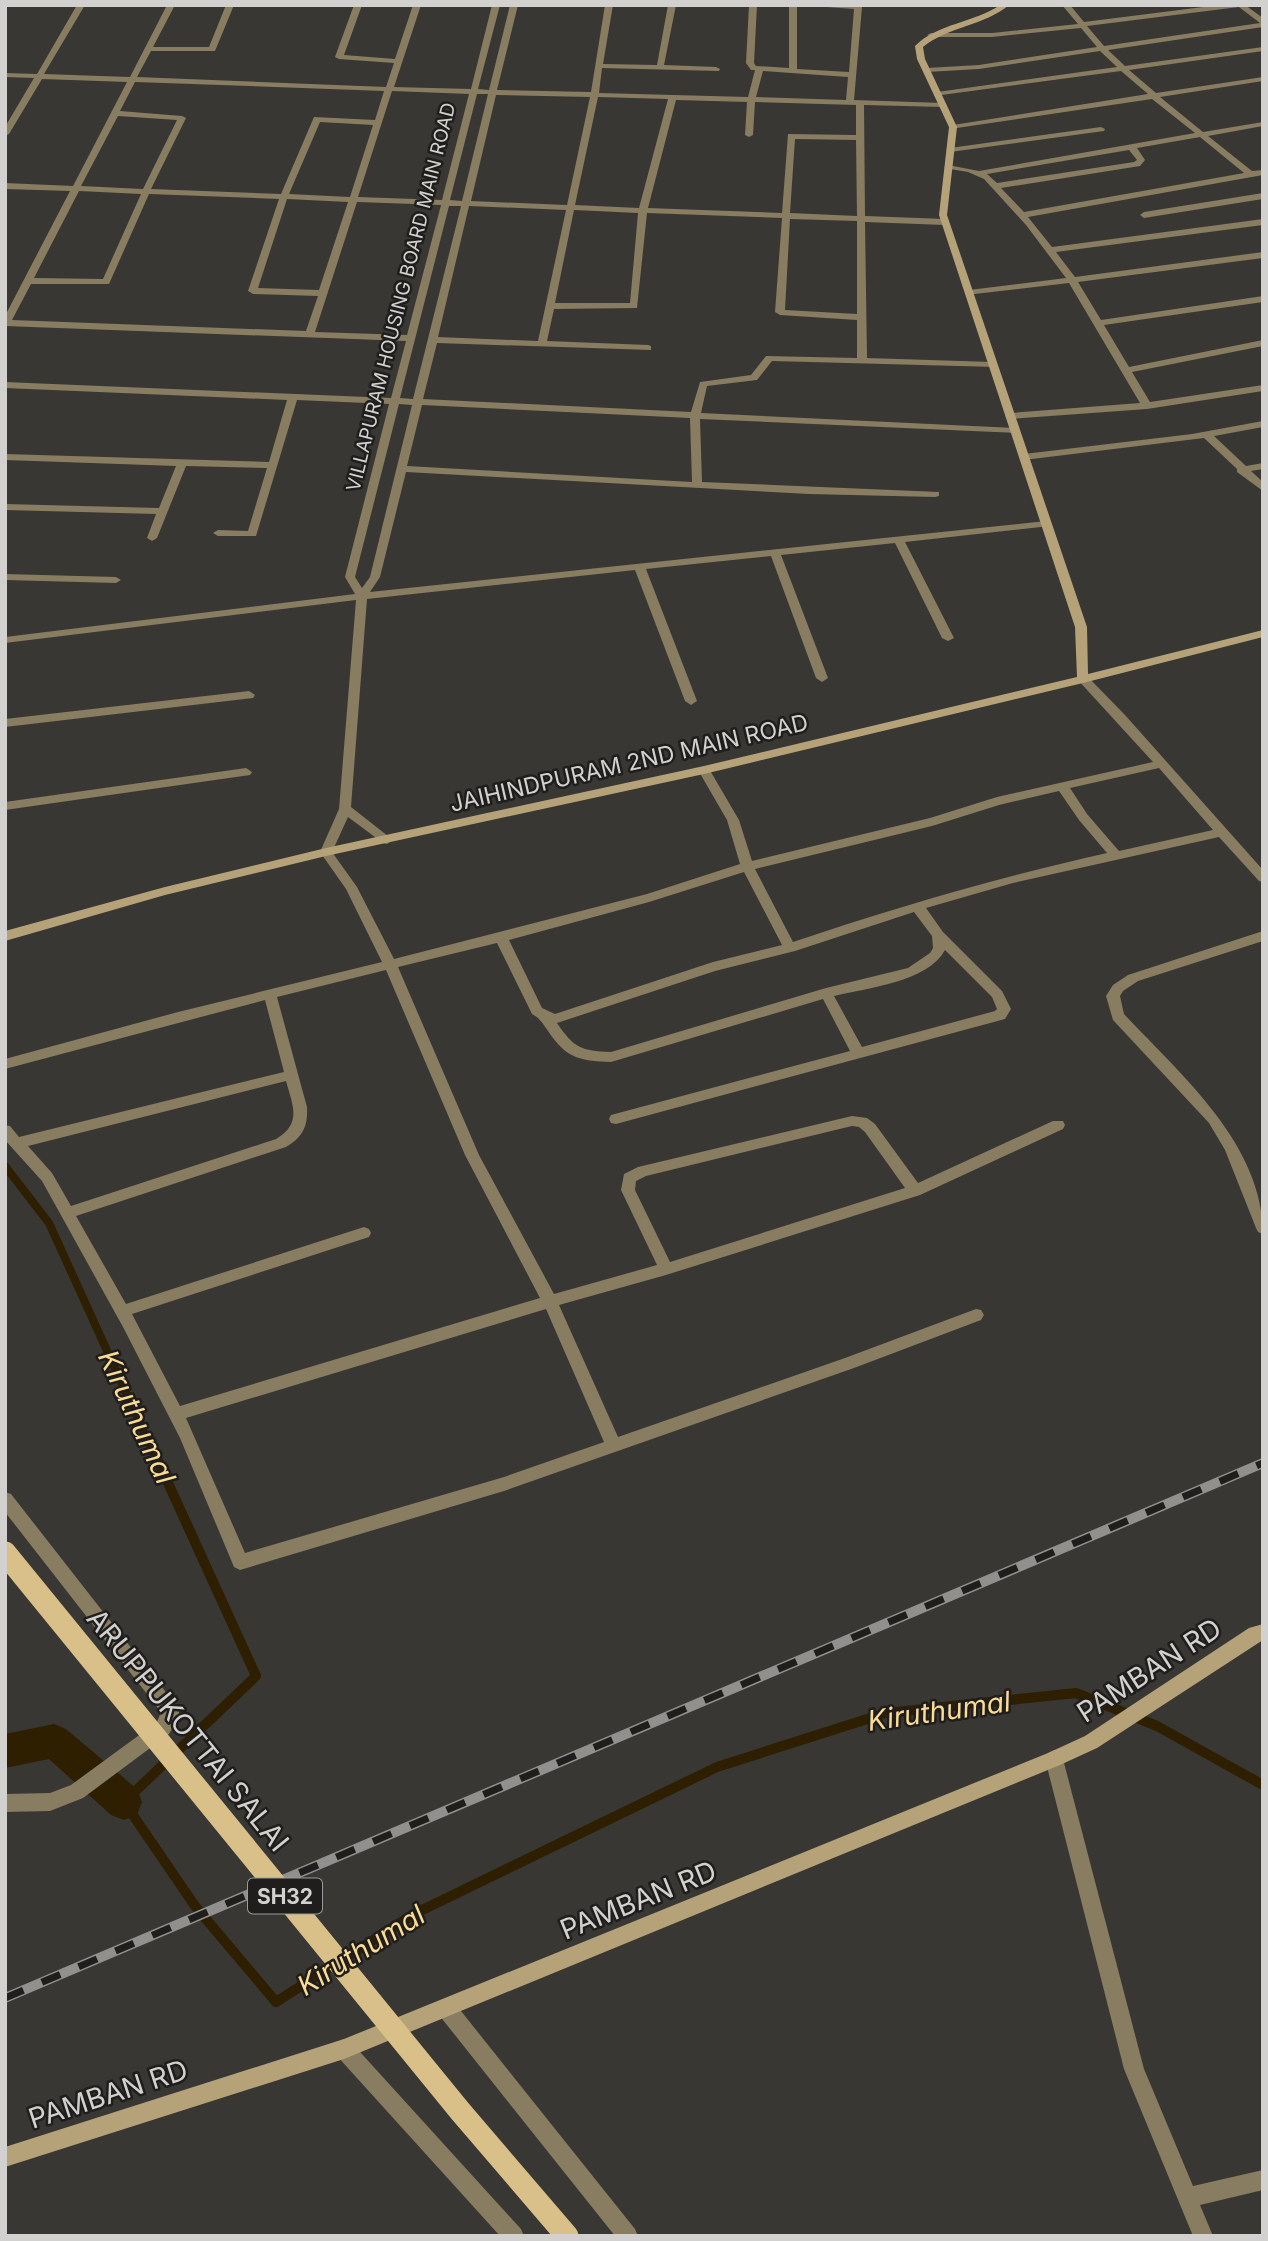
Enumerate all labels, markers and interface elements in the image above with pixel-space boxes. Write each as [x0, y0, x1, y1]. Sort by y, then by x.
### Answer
street label: VILLAPURAM HOUSING BOARD MAIN ROAD [342, 100, 460, 494]
street label: JAIHINDPURAM 2ND MAIN ROAD [447, 708, 811, 818]
water label: Kiruthumal [91, 1345, 183, 1490]
street label: ARUPPUKOTTAI SALAI [80, 1602, 296, 1858]
street label: PAMBAN RD [1070, 1611, 1228, 1729]
water label: Kiruthumal [865, 1684, 1013, 1738]
street label: PAMBAN RD [555, 1853, 721, 1947]
road number: SH32 [248, 1878, 322, 1913]
water label: Kiruthumal [291, 1897, 431, 2003]
street label: PAMBAN RD [24, 2052, 192, 2136]

